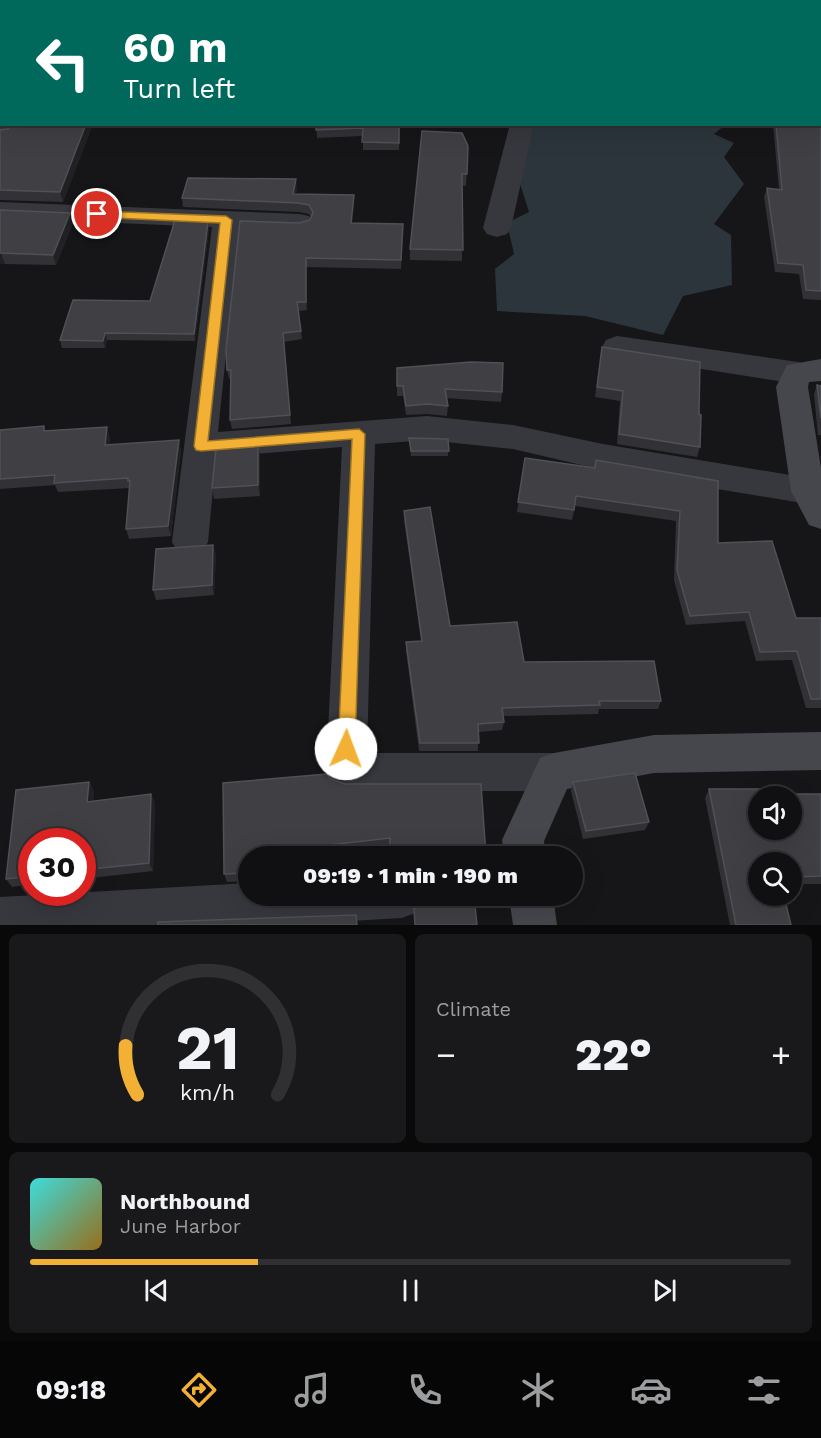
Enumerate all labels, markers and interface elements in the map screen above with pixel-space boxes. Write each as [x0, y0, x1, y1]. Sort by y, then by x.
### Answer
text: 60 m [123, 23, 227, 72]
icon: left [24, 24, 102, 102]
text: Turn left [123, 73, 235, 105]
pin [71, 188, 122, 239]
icon: arrive [80, 197, 113, 230]
position arrow [314, 717, 378, 781]
map controls [748, 786, 802, 906]
button: sound [748, 786, 802, 840]
speed limit sign: 30 [18, 828, 96, 906]
button: search [748, 852, 802, 906]
text: 09:19 · 1 min · 190 m [303, 863, 518, 888]
text: Climate [436, 997, 511, 1021]
text: 21 [175, 1011, 240, 1084]
text: 22° [575, 1028, 652, 1081]
text: − [436, 1035, 456, 1074]
text: + [771, 1035, 791, 1074]
text: km/h [180, 1081, 235, 1106]
text: Northbound [120, 1189, 250, 1214]
text: June Harbor [120, 1214, 241, 1238]
icon: previous [140, 1274, 173, 1307]
icon: pause [394, 1274, 427, 1307]
icon: next [648, 1274, 681, 1307]
icon: directions [178, 1369, 220, 1411]
icon: music [291, 1369, 333, 1411]
icon: phone [404, 1369, 446, 1411]
icon: climate [517, 1369, 559, 1411]
icon: car [630, 1369, 672, 1411]
icon: filters [743, 1369, 785, 1411]
text: 09:18 [36, 1374, 106, 1406]

